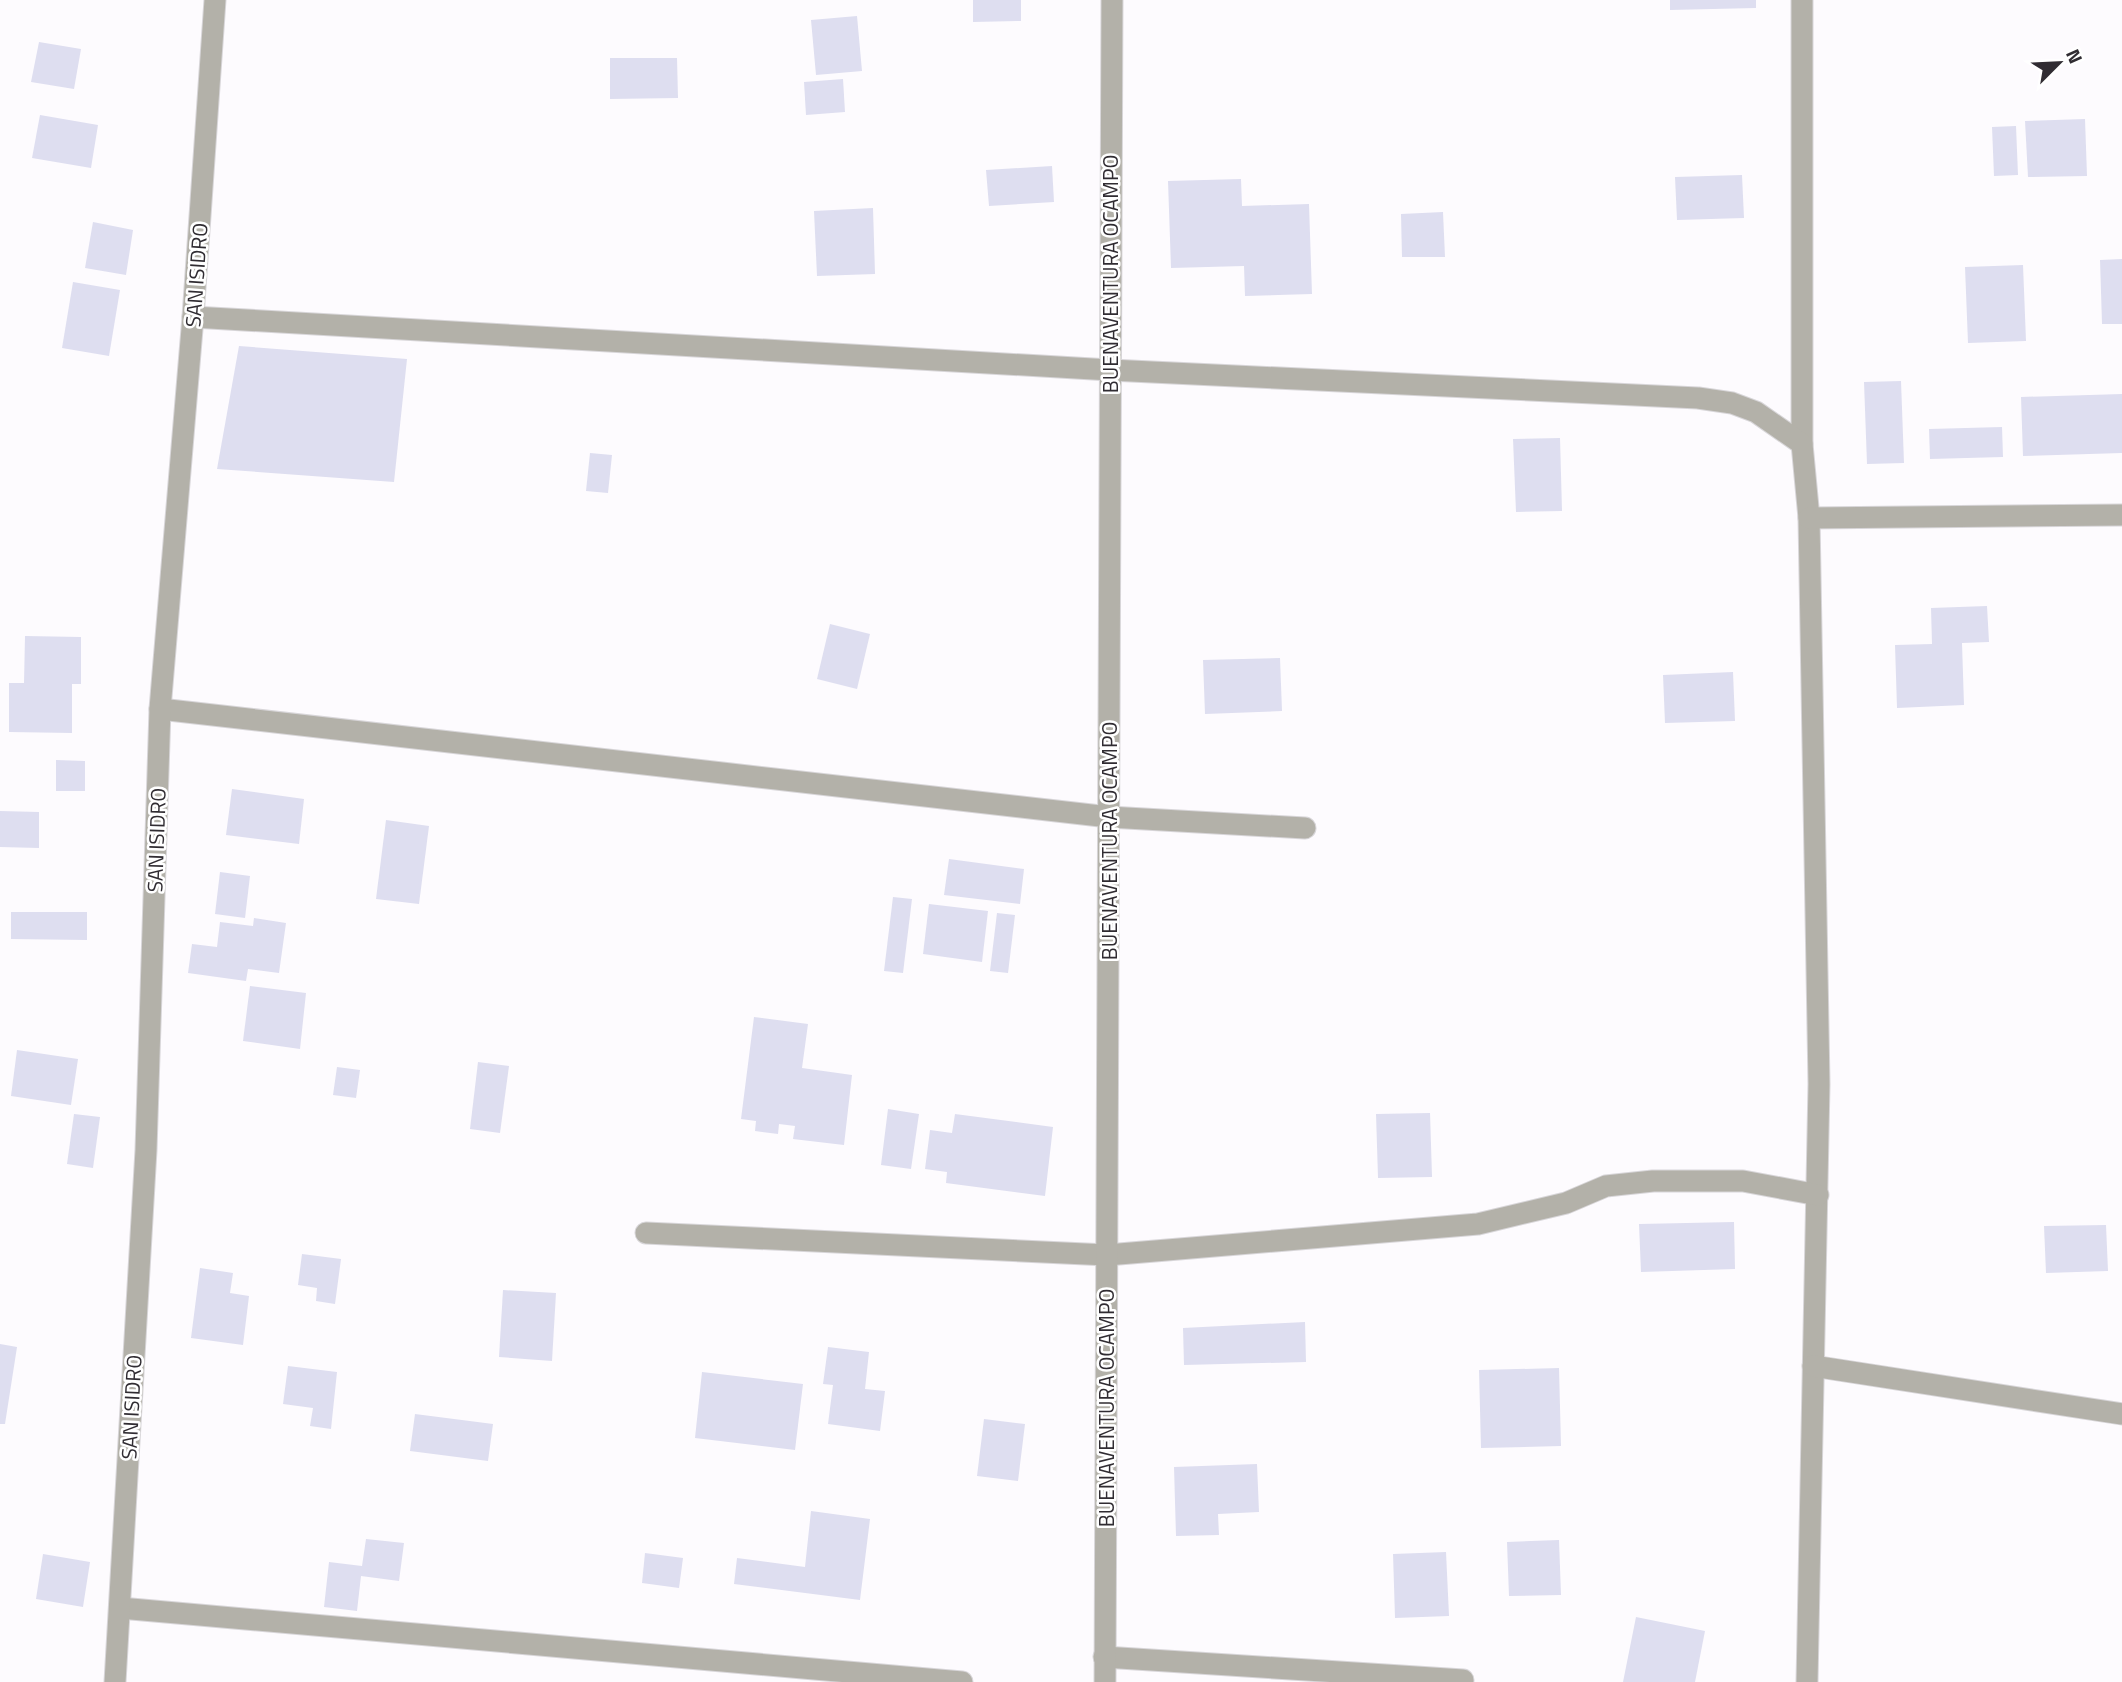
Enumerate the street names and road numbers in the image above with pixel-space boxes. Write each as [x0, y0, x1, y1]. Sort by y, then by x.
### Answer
street label: BUENAVENTURA OCAMPO [1094, 155, 1126, 393]
street label: SAN ISIDRO [176, 222, 216, 328]
street label: BUENAVENTURA OCAMPO [1093, 722, 1125, 960]
street label: SAN ISIDRO [138, 787, 174, 893]
street label: BUENAVENTURA OCAMPO [1090, 1289, 1122, 1527]
street label: SAN ISIDRO [112, 1354, 150, 1460]

